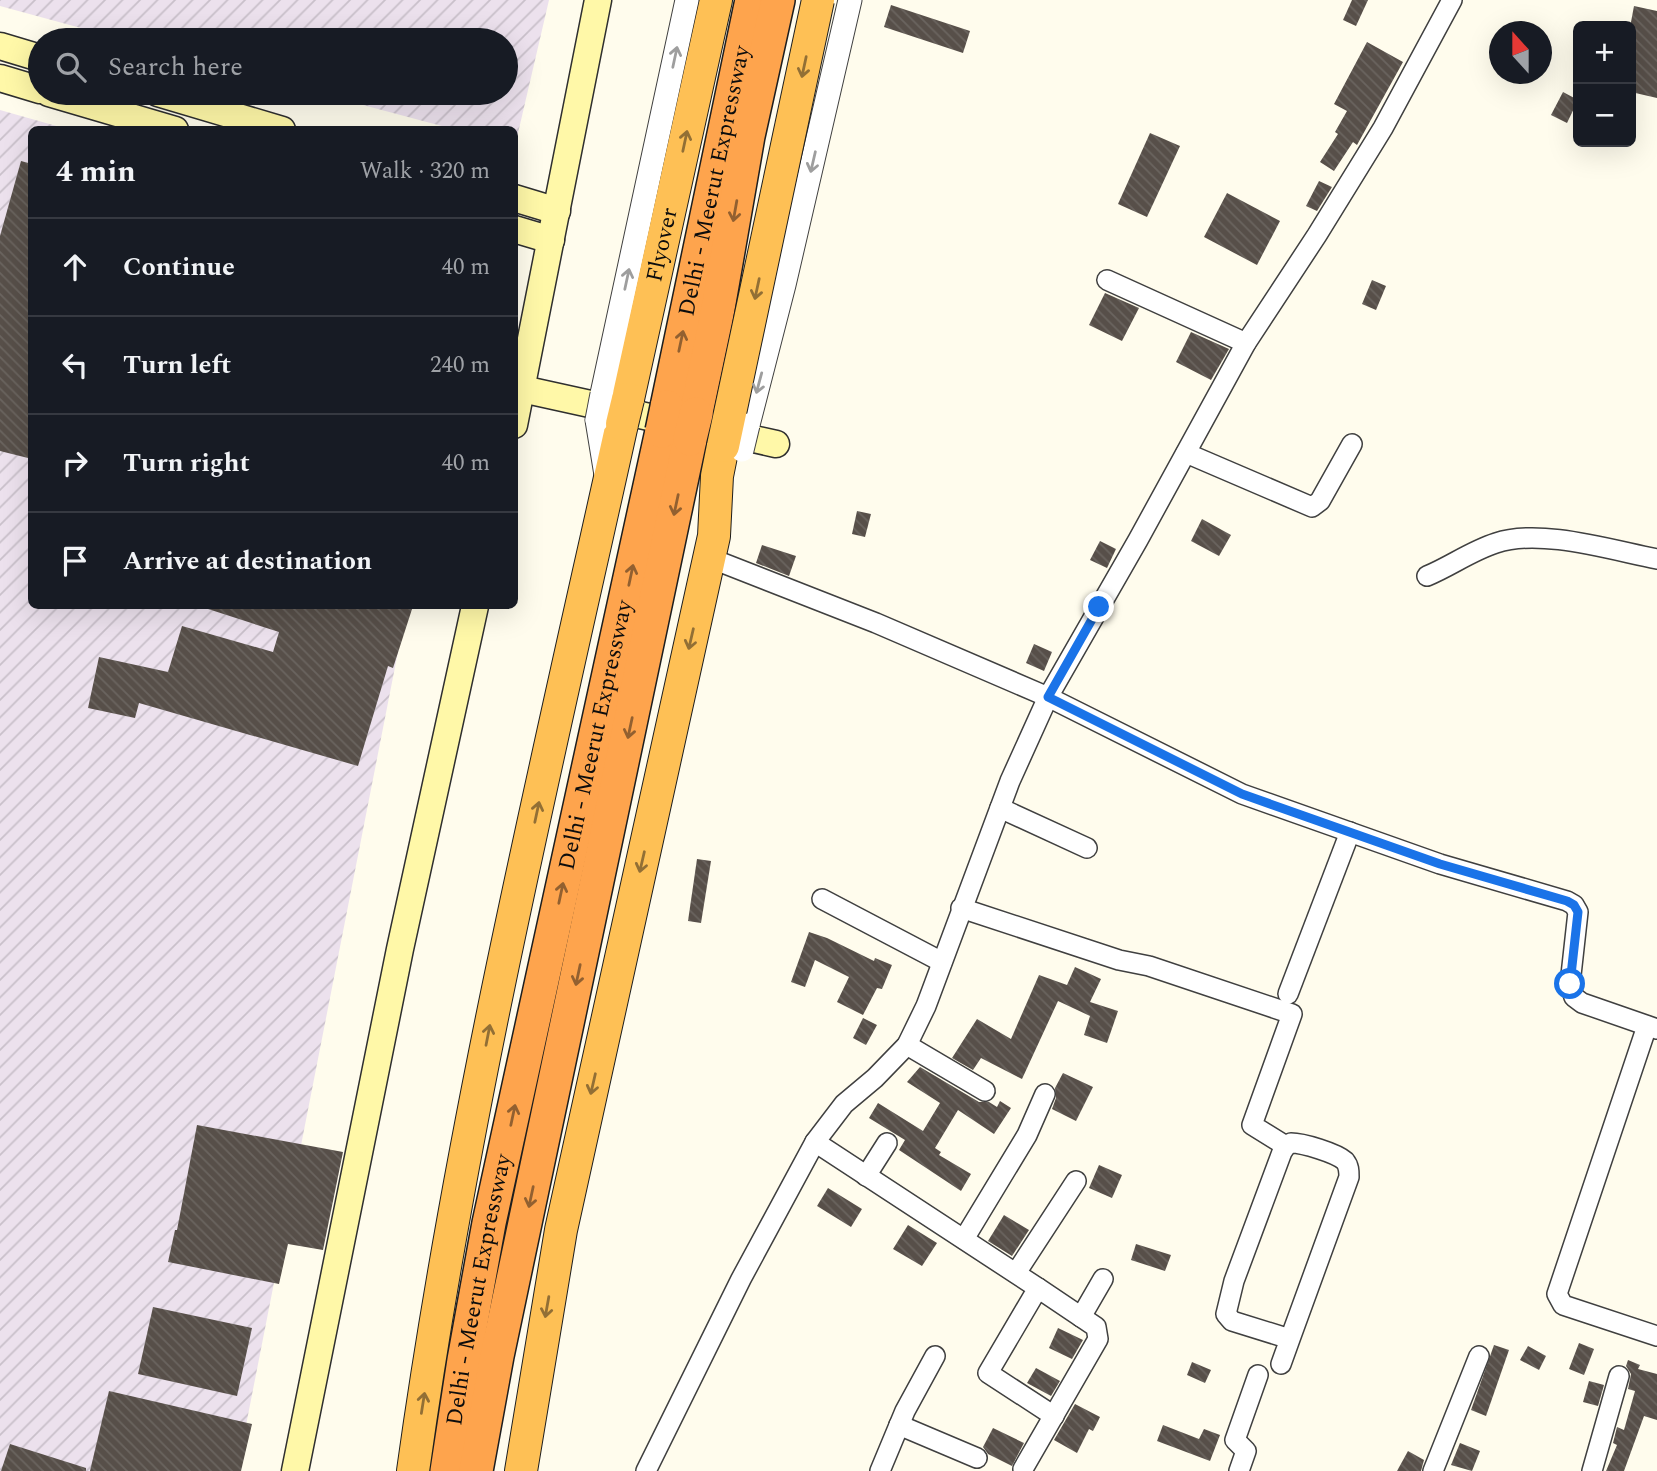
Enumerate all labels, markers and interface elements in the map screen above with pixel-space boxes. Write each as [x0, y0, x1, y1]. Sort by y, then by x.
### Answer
north arrow [1489, 21, 1552, 84]
map controls [1573, 21, 1636, 147]
button: + [1573, 21, 1636, 84]
search box [28, 28, 518, 105]
street label: Delhi - Meerut Expressway [669, 41, 760, 319]
one-way arrow [668, 46, 682, 69]
text: Search here [108, 47, 243, 87]
icon: search [52, 48, 90, 86]
one-way arrow [797, 55, 811, 78]
button: − [1573, 84, 1636, 147]
one-way arrow [678, 130, 692, 153]
text: 4 min [56, 149, 136, 195]
one-way arrow [806, 150, 819, 173]
text: Walk · 320 m [360, 154, 490, 189]
one-way arrow [728, 199, 741, 222]
street label: Flyover [637, 204, 687, 285]
text: Continue [123, 247, 235, 287]
icon: ahead [56, 248, 94, 286]
text: 40 m [441, 250, 490, 285]
one-way arrow [621, 268, 634, 291]
one-way arrow [750, 277, 764, 300]
one-way arrow [674, 330, 688, 353]
text: Turn left [123, 345, 231, 385]
icon: left [56, 346, 94, 384]
text: 240 m [430, 348, 490, 383]
one-way arrow [752, 371, 765, 394]
text: Turn right [123, 443, 250, 483]
icon: right [56, 444, 94, 482]
text: 40 m [441, 446, 490, 481]
one-way arrow [669, 493, 683, 516]
text: Arrive at destination [123, 541, 372, 581]
icon: arrive [56, 542, 94, 580]
one-way arrow [624, 564, 638, 587]
route end [1083, 591, 1114, 622]
street label: Delhi - Meerut Expressway [549, 596, 642, 873]
one-way arrow [684, 628, 697, 650]
one-way arrow [622, 716, 636, 739]
one-way arrow [531, 802, 544, 824]
one-way arrow [635, 850, 648, 873]
one-way arrow [555, 882, 569, 905]
one-way arrow [570, 963, 584, 986]
route start [1554, 968, 1585, 999]
one-way arrow [482, 1024, 496, 1047]
one-way arrow [585, 1072, 599, 1095]
one-way arrow [506, 1104, 520, 1127]
street label: Delhi - Meerut Expressway [437, 1150, 521, 1428]
one-way arrow [523, 1185, 537, 1208]
one-way arrow [540, 1295, 553, 1317]
one-way arrow [416, 1393, 429, 1415]

